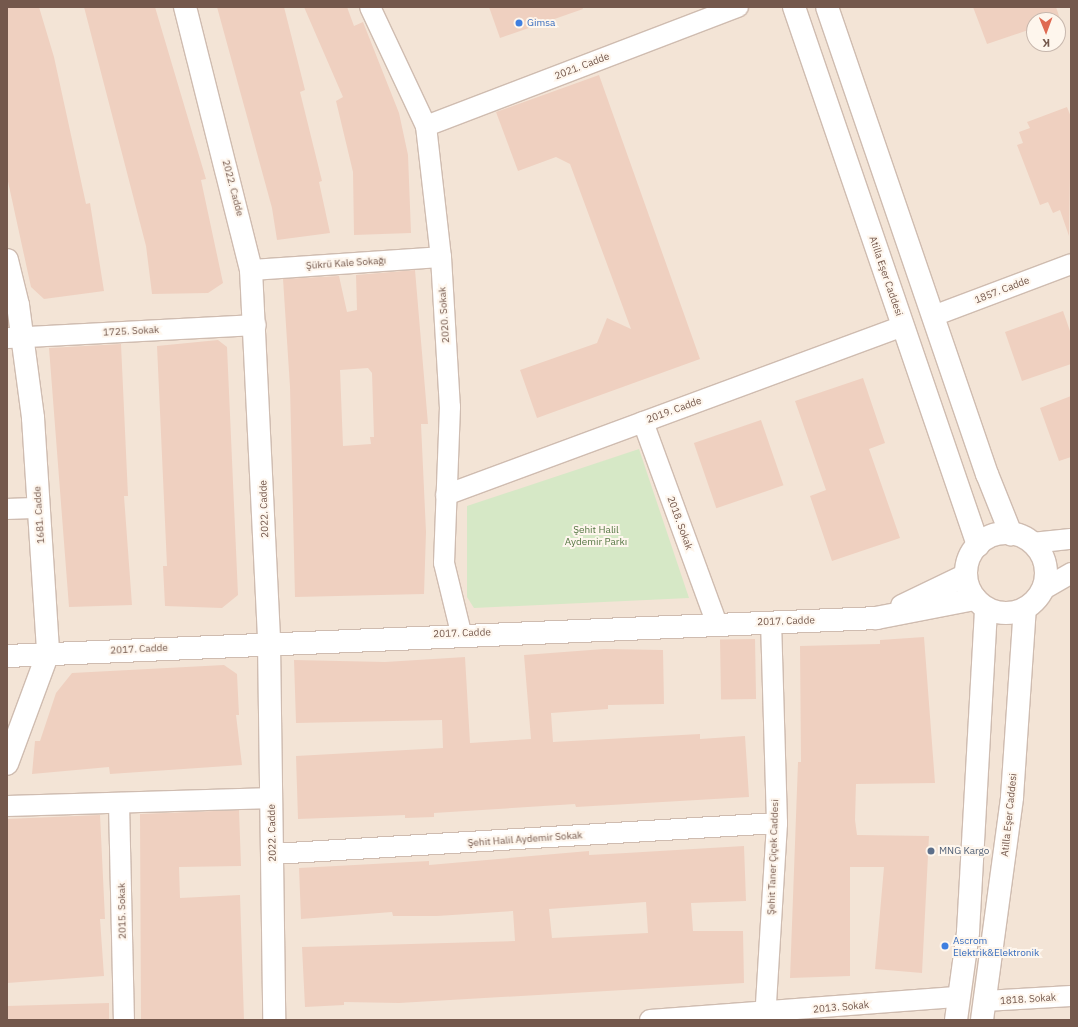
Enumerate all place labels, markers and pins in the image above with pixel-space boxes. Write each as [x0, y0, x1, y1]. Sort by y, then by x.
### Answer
place label: Gimsa [527, 17, 555, 29]
marker: Gimsa [514, 18, 524, 28]
place label: MNG Kargo [939, 845, 989, 857]
marker: MNG Kargo [926, 846, 936, 856]
place label: Ascrom Elektrik&Elektronik [953, 934, 1039, 958]
marker: Ascrom Elektrik&Elektronik [940, 941, 950, 951]

